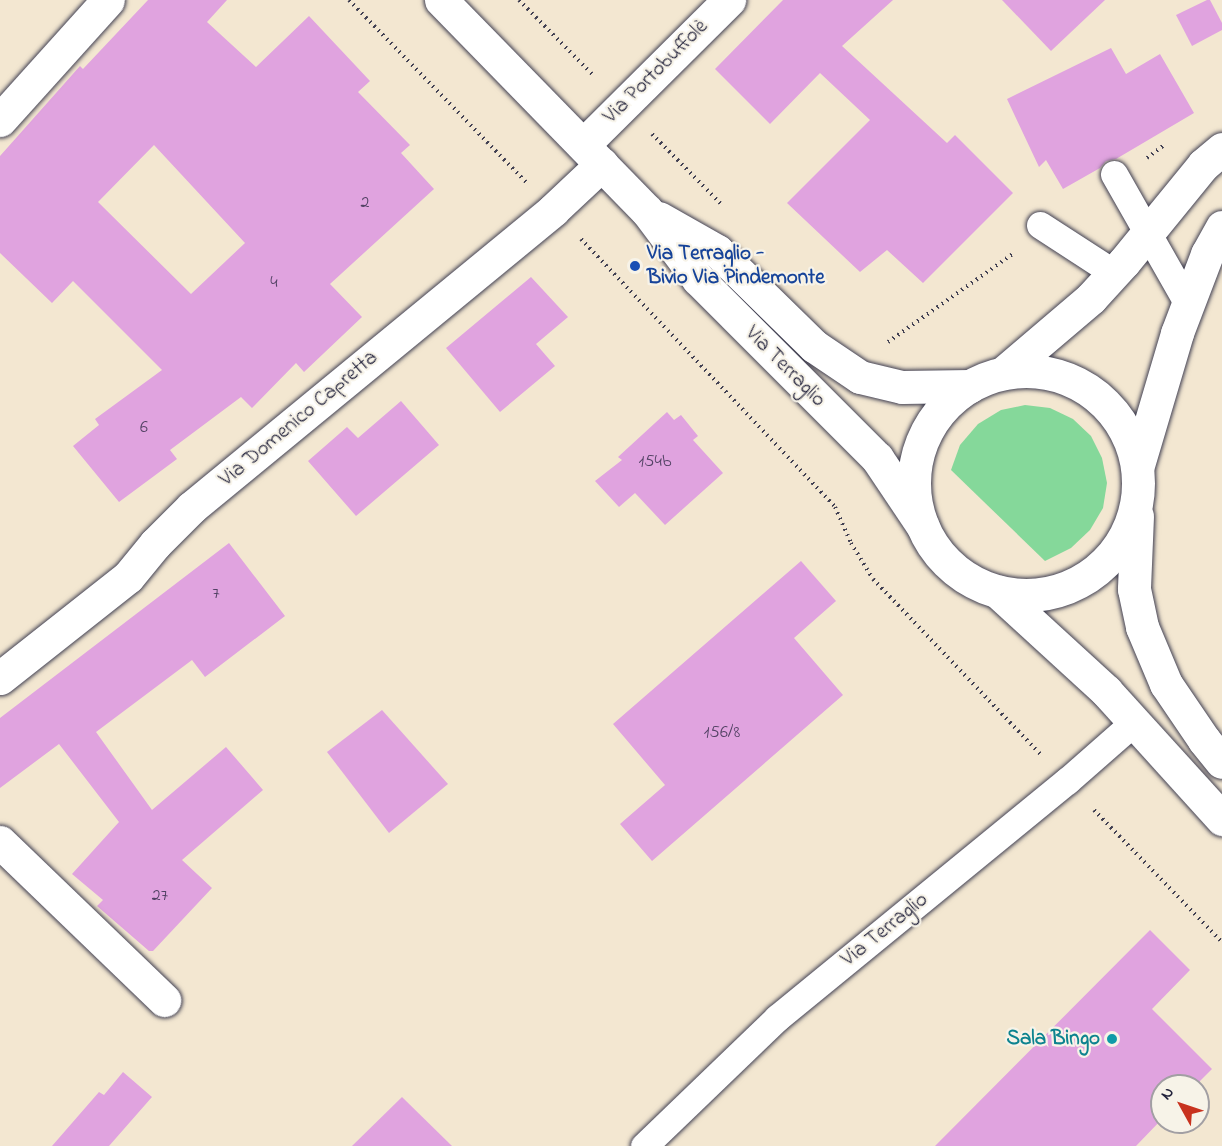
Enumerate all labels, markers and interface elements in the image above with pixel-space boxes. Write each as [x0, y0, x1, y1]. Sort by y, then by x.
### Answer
street label: Via Portobuffolè [599, 15, 713, 129]
house number: 2 [361, 192, 369, 214]
place label: Via Terraglio - Bivio Via Pindemonte [647, 241, 825, 291]
marker: Via Terraglio - Bivio Via Pindemonte [628, 259, 642, 273]
house number: 4 [270, 272, 278, 294]
street label: Via Terraglio [739, 321, 831, 413]
street label: Via Domenico Capretta [215, 346, 383, 492]
house number: 6 [140, 417, 148, 439]
house number: 154b [639, 451, 671, 473]
house number: 7 [212, 583, 220, 605]
house number: 156/8 [704, 722, 740, 744]
house number: 27 [152, 885, 168, 907]
street label: Via Terraglio [837, 888, 933, 972]
place label: Sala Bingo [1006, 1026, 1100, 1052]
marker: Sala Bingo [1105, 1032, 1119, 1046]
north arrow [1150, 1074, 1210, 1134]
text: N [1155, 1082, 1180, 1106]

